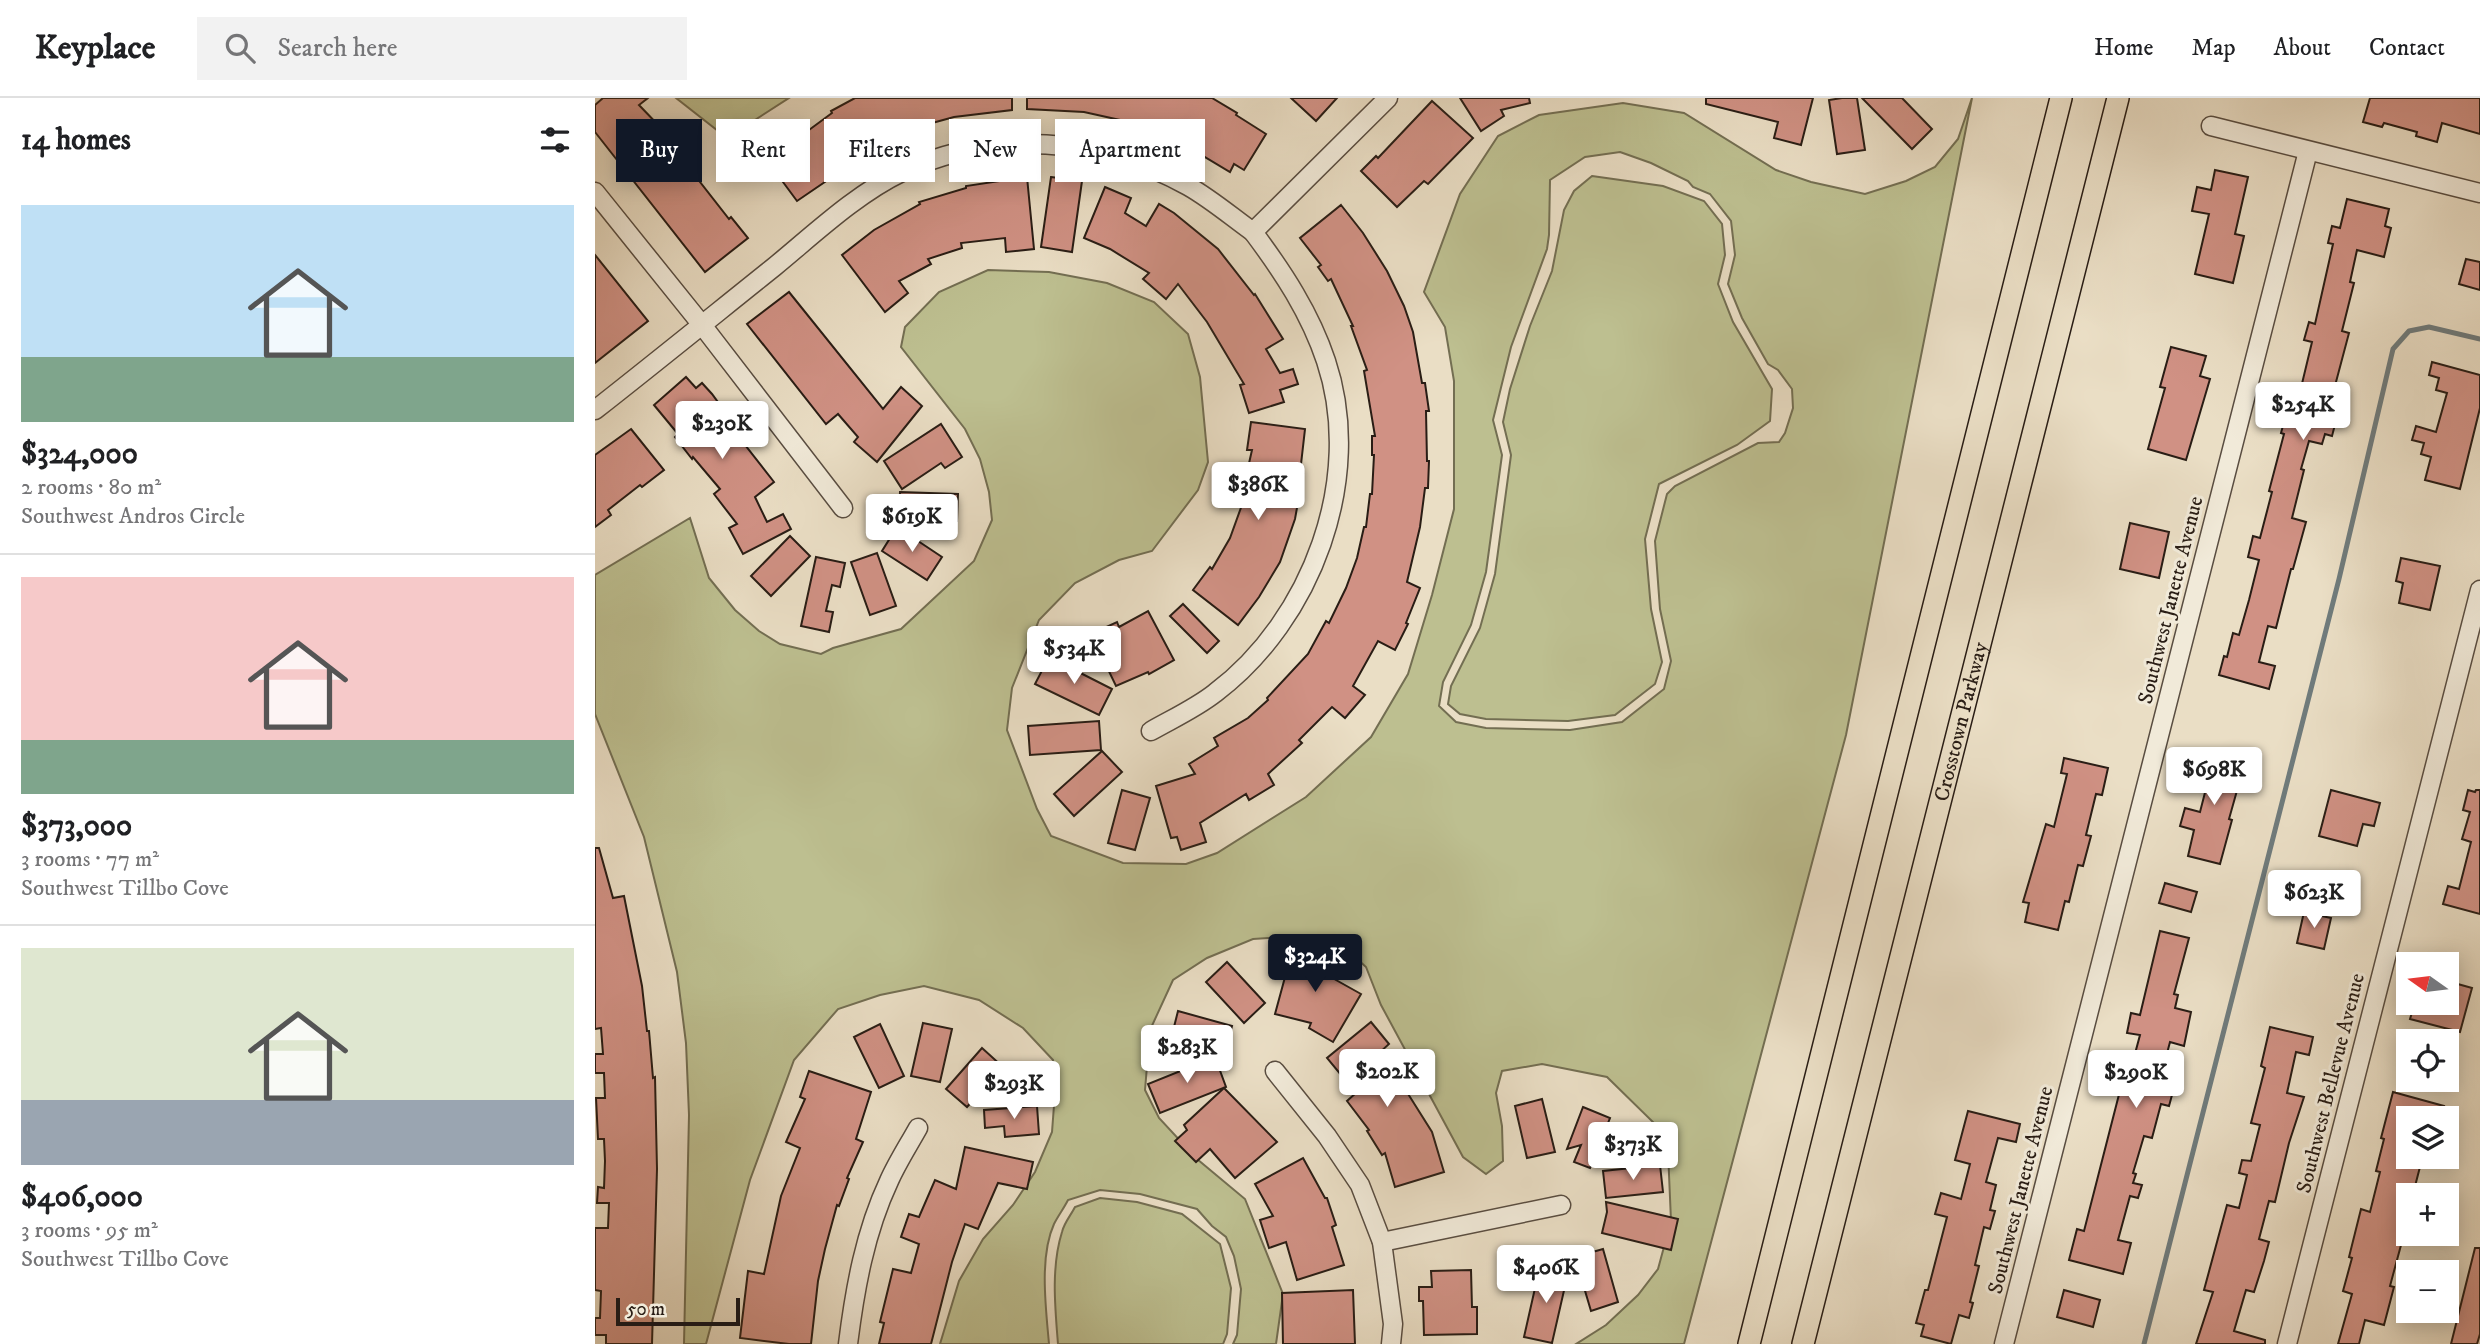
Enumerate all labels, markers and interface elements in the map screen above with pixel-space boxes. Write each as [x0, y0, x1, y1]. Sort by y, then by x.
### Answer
search box [197, 17, 687, 80]
text: Keyplace [35, 28, 155, 69]
icon: search [221, 29, 259, 67]
text: Search here [277, 32, 398, 65]
text: Home [2094, 33, 2153, 63]
text: Map [2191, 33, 2236, 63]
text: About [2274, 33, 2331, 63]
text: Contact [2369, 33, 2445, 63]
chip: Buy [616, 119, 702, 182]
chip: Rent [716, 119, 810, 182]
chip: Filters [824, 119, 935, 182]
chip: New [949, 119, 1041, 182]
chip: Apartment [1055, 119, 1205, 182]
icon: filters [536, 121, 574, 159]
text: 14 homes [21, 122, 131, 159]
icon: home [235, 250, 361, 376]
pin: $254K [2254, 382, 2352, 442]
text: $254K [2271, 390, 2335, 419]
pin: $230K [673, 402, 771, 461]
text: $230K [692, 409, 752, 438]
text: $324,000 [21, 436, 138, 473]
pin: $386K [1209, 462, 1307, 522]
text: $386K [1228, 470, 1288, 499]
text: 2 rooms · 80 m² [21, 473, 161, 502]
street label: Southwest Janette Avenue [2133, 493, 2209, 707]
pin: $619K [863, 494, 961, 554]
text: Southwest Andros Circle [21, 502, 245, 531]
text: $619K [882, 502, 942, 531]
icon: home [235, 622, 361, 748]
pin: $534K [1025, 626, 1123, 686]
text: $534K [1043, 634, 1105, 663]
street label: Crosstown Parkway [1929, 639, 1994, 804]
pin: $698K [2165, 748, 2263, 807]
text: $698K [2182, 755, 2246, 784]
text: $373,000 [21, 808, 132, 845]
text: 3 rooms · 77 m² [21, 845, 159, 874]
pin: $623K [2265, 870, 2363, 930]
text: Southwest Tillbo Cove [21, 874, 229, 903]
text: $623K [2284, 878, 2344, 907]
pin: $324K [1266, 934, 1364, 994]
text: $324K [1284, 942, 1346, 971]
north arrow [2396, 952, 2459, 1015]
map controls [2396, 952, 2459, 1323]
street label: Southwest Bellevue Avenue [2291, 970, 2371, 1196]
icon: home [235, 993, 361, 1119]
pin: $283K [1138, 1026, 1236, 1085]
button: locate [2396, 1029, 2459, 1092]
text: $283K [1157, 1033, 1217, 1062]
pin: $202K [1338, 1049, 1436, 1109]
pin: $290K [2087, 1051, 2185, 1110]
text: $202K [1355, 1057, 1419, 1086]
text: $290K [2104, 1058, 2168, 1087]
pin: $293K [965, 1062, 1063, 1121]
text: $293K [984, 1069, 1044, 1098]
street label: Southwest Janette Avenue [1983, 1083, 2059, 1297]
button: layers [2396, 1106, 2459, 1169]
pin: $373K [1584, 1122, 1682, 1182]
text: $373K [1604, 1130, 1662, 1159]
text: $406,000 [21, 1179, 143, 1216]
button: + [2396, 1183, 2459, 1246]
text: 3 rooms · 95 m² [21, 1216, 158, 1245]
text: Southwest Tillbo Cove [21, 1245, 229, 1274]
pin: $406K [1497, 1246, 1595, 1305]
text: $406K [1513, 1253, 1579, 1282]
button: − [2396, 1260, 2459, 1323]
scale bar [616, 1295, 740, 1327]
text: 50 m [627, 1298, 665, 1321]

